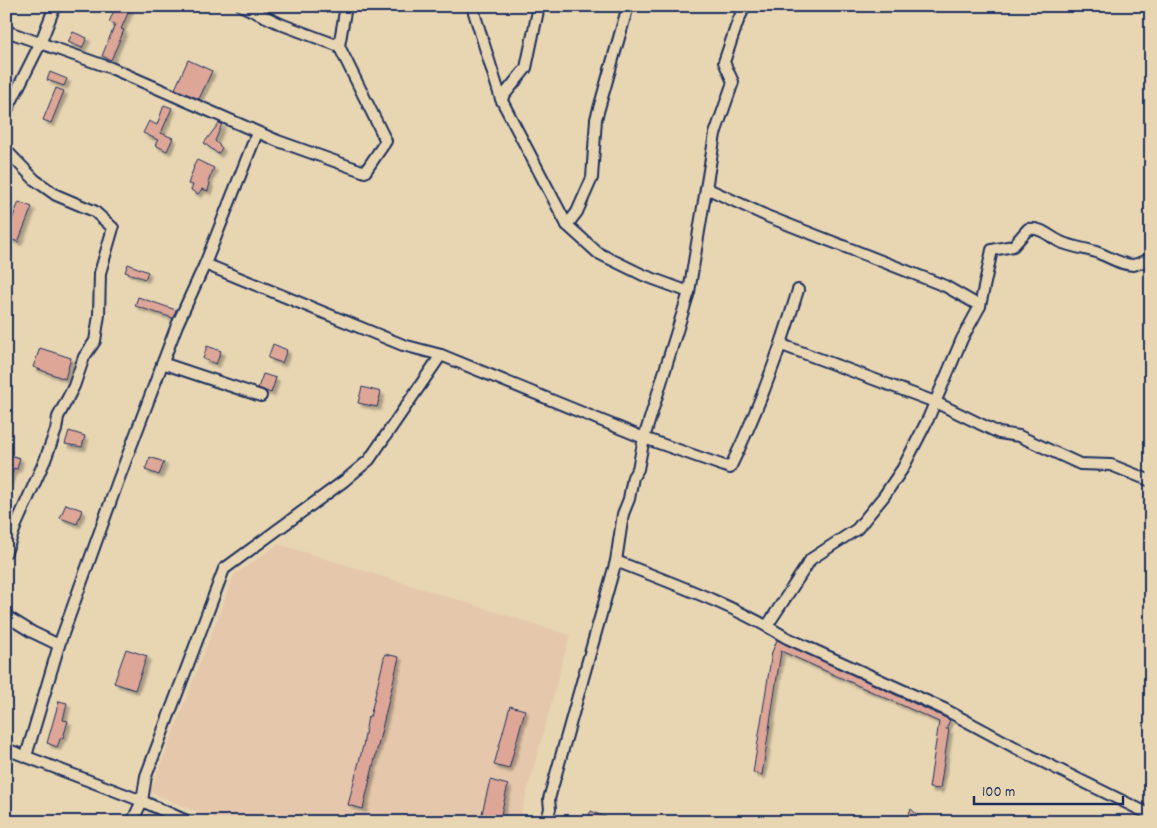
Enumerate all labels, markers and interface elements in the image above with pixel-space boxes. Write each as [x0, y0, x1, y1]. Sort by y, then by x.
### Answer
scale bar [974, 773, 1123, 805]
text: 100 m [982, 782, 1015, 804]

